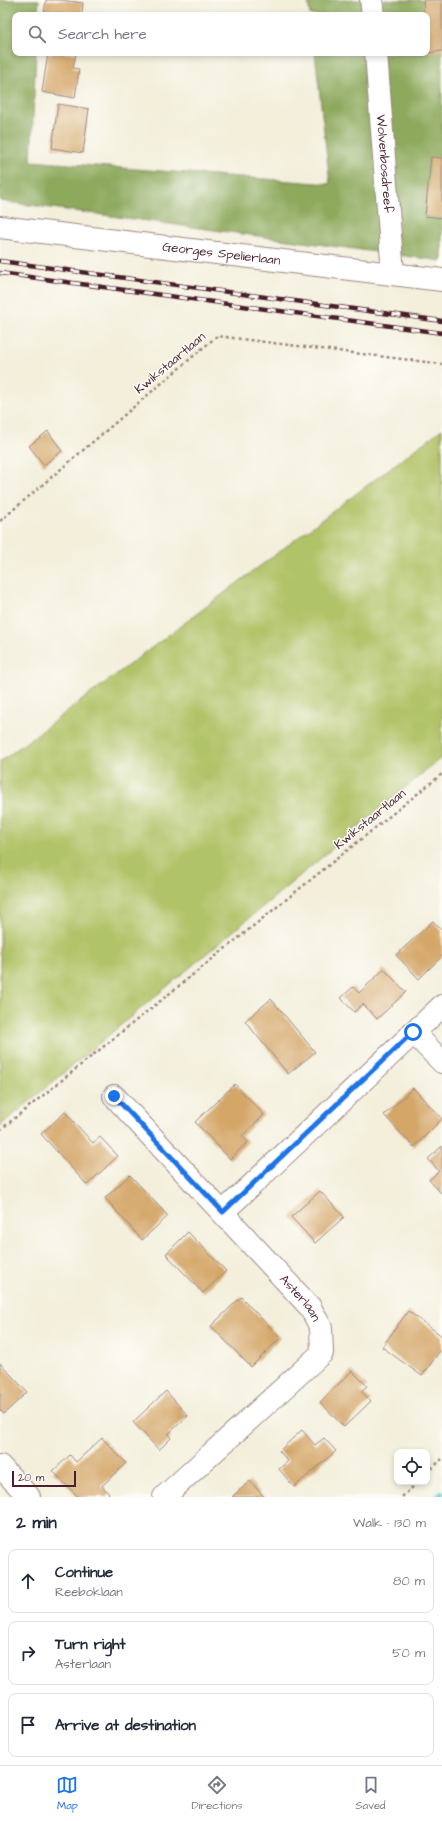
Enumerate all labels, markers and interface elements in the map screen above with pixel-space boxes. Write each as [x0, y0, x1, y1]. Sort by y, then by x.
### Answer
search box [12, 12, 430, 56]
icon: search [26, 23, 48, 45]
text: Search here [58, 24, 147, 45]
street label: Wolvenbosdreef [372, 114, 397, 214]
street label: Georges Spelierlaan [161, 238, 282, 270]
street label: Kwikstaartlaan [131, 328, 210, 398]
street label: Kwikstaartlaan [330, 784, 410, 854]
route start [404, 1023, 422, 1041]
route end [105, 1087, 123, 1105]
street label: Asterlaan [275, 1271, 325, 1325]
map controls [394, 1449, 430, 1485]
button: locate [394, 1449, 430, 1485]
scale bar [12, 1469, 76, 1488]
text: 20 m [18, 1470, 44, 1485]
text: 2 min [16, 1511, 57, 1535]
text: Walk · 130 m [353, 1514, 426, 1532]
text: Continue [55, 1562, 113, 1583]
icon: ahead [17, 1570, 39, 1592]
text: 80 m [393, 1572, 425, 1590]
text: Reeboklaan [55, 1583, 123, 1601]
text: Turn right [55, 1634, 126, 1655]
icon: right [17, 1642, 39, 1664]
text: 50 m [392, 1644, 425, 1662]
text: Asterlaan [55, 1655, 111, 1673]
icon: arrive [17, 1714, 39, 1736]
text: Arrive at destination [55, 1715, 196, 1736]
tab: Map [56, 1774, 78, 1813]
tab: Directions [191, 1774, 243, 1813]
tab: Saved [356, 1774, 386, 1813]

